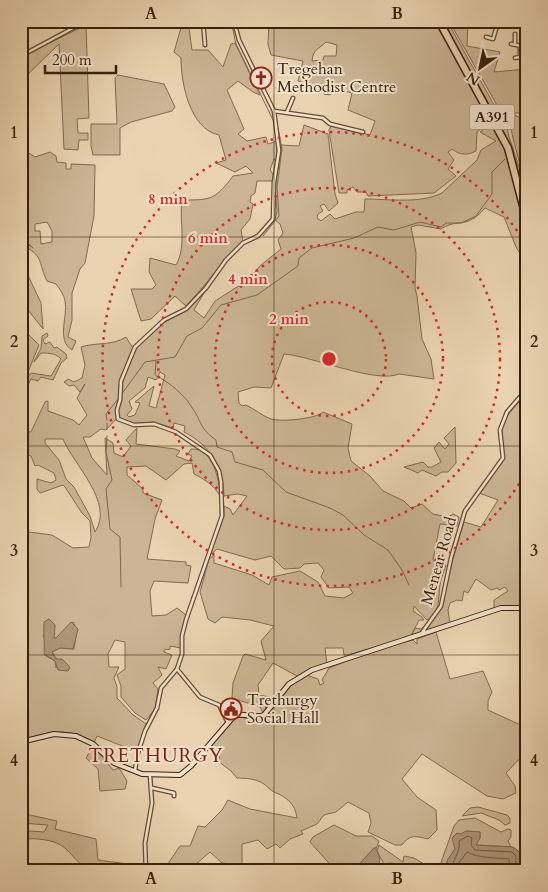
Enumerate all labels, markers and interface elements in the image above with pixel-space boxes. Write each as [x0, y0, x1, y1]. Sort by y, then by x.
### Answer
text: A [145, 3, 157, 25]
text: B [391, 3, 403, 25]
scale bar [45, 42, 116, 74]
north arrow [456, 42, 506, 92]
text: 200 m [52, 50, 92, 70]
place label: Tregehan Methodist Centre [277, 58, 396, 98]
church icon: Tregehan Methodist Centre [249, 66, 273, 90]
text: N [463, 67, 483, 90]
road number: A391 [470, 104, 514, 130]
text: 1 [10, 122, 18, 144]
text: 1 [530, 122, 538, 144]
text: 8 min [148, 189, 188, 209]
text: 6 min [188, 228, 228, 248]
text: 4 min [228, 269, 268, 289]
text: 2 min [269, 309, 309, 329]
text: 2 [10, 331, 18, 353]
text: 2 [530, 331, 538, 353]
centre of rings [320, 350, 338, 368]
street label: Menear Road [416, 514, 462, 608]
text: 3 [10, 540, 18, 562]
text: 3 [530, 540, 538, 562]
place label: Trethurgy Social Hall [247, 689, 319, 729]
public building icon: Trethurgy Social Hall [219, 697, 243, 721]
district label: TRETHURGY [88, 743, 224, 769]
text: 4 [10, 750, 18, 772]
text: 4 [530, 750, 538, 772]
text: A [145, 868, 157, 890]
text: B [391, 868, 403, 890]

